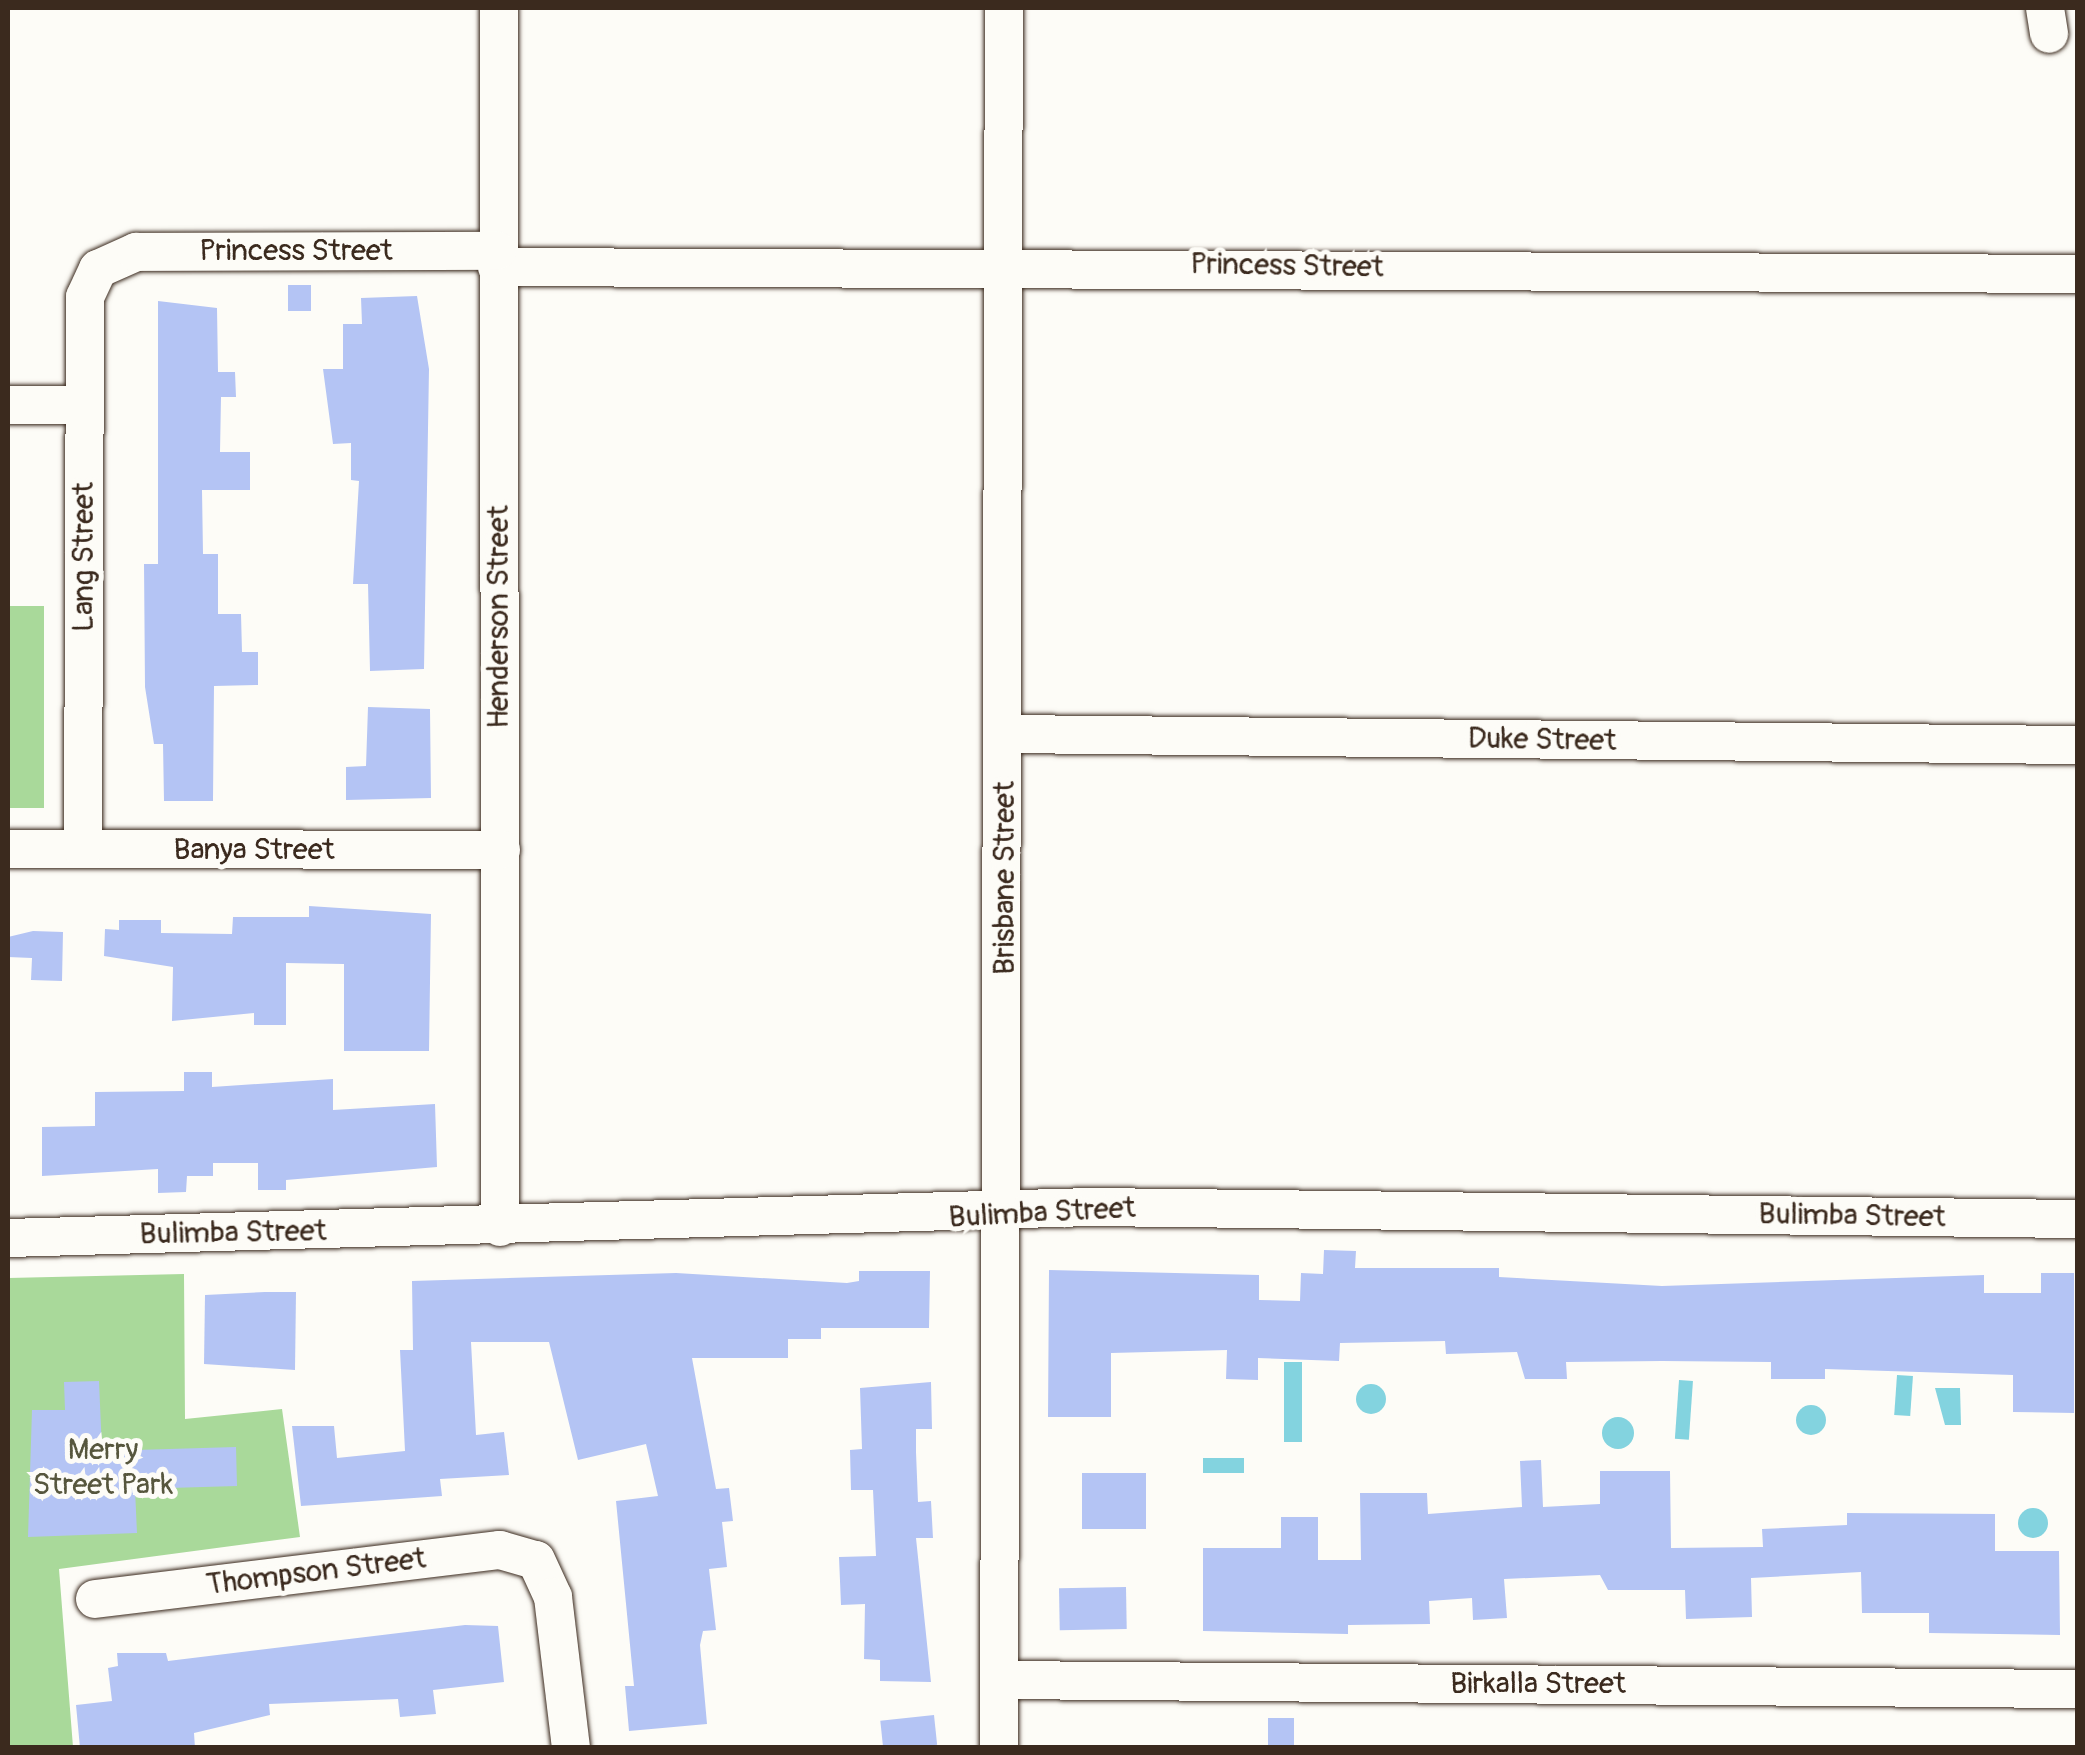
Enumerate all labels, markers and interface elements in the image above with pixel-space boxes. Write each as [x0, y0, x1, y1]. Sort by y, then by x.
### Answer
street label: Princess Street [199, 233, 393, 269]
street label: Princess Street [1190, 246, 1384, 286]
street label: Lang Street [66, 482, 102, 632]
street label: Henderson Street [481, 505, 517, 729]
street label: Duke Street [1467, 721, 1617, 759]
street label: Brisbane Street [987, 781, 1023, 975]
street label: Banya Street [173, 832, 335, 868]
street label: Bulimba Street [948, 1190, 1136, 1236]
street label: Bulimba Street [1758, 1196, 1946, 1236]
street label: Bulimba Street [139, 1213, 327, 1253]
park label: Merry Street Park [33, 1432, 173, 1502]
street label: Thompson Street [204, 1541, 428, 1603]
street label: Birkalla Street [1450, 1666, 1626, 1702]

